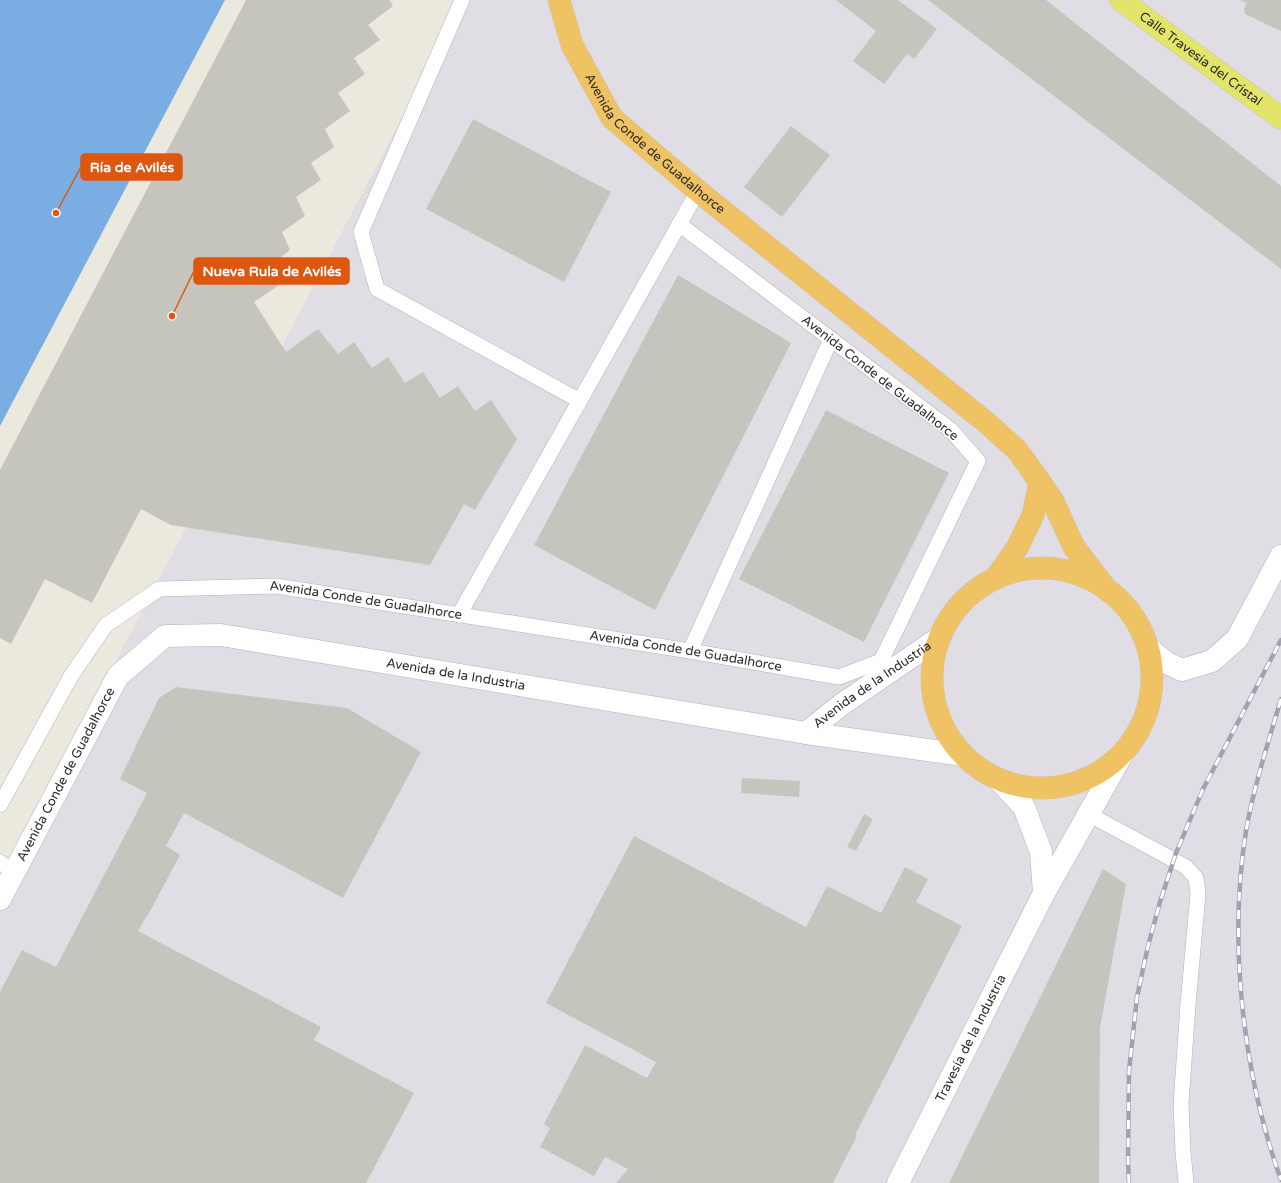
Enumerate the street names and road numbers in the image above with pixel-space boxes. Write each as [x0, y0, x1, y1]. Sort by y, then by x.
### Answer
street label: Calle Travesía del Cristal [1136, 8, 1265, 109]
street label: Avenida Conde de Guadalhorce [581, 71, 728, 218]
street label: Avenida Conde de Guadalhorce [798, 312, 962, 444]
street label: Avenida Conde de Guadalhorce [269, 578, 463, 623]
street label: Avenida Conde de Guadalhorce [588, 627, 783, 675]
street label: Avenida de la Industria [810, 638, 934, 732]
street label: Avenida de la Industria [385, 655, 526, 694]
street label: Avenida Conde de Guadalhorce [13, 685, 119, 864]
street label: Travesía de la Industria [932, 972, 1010, 1105]

